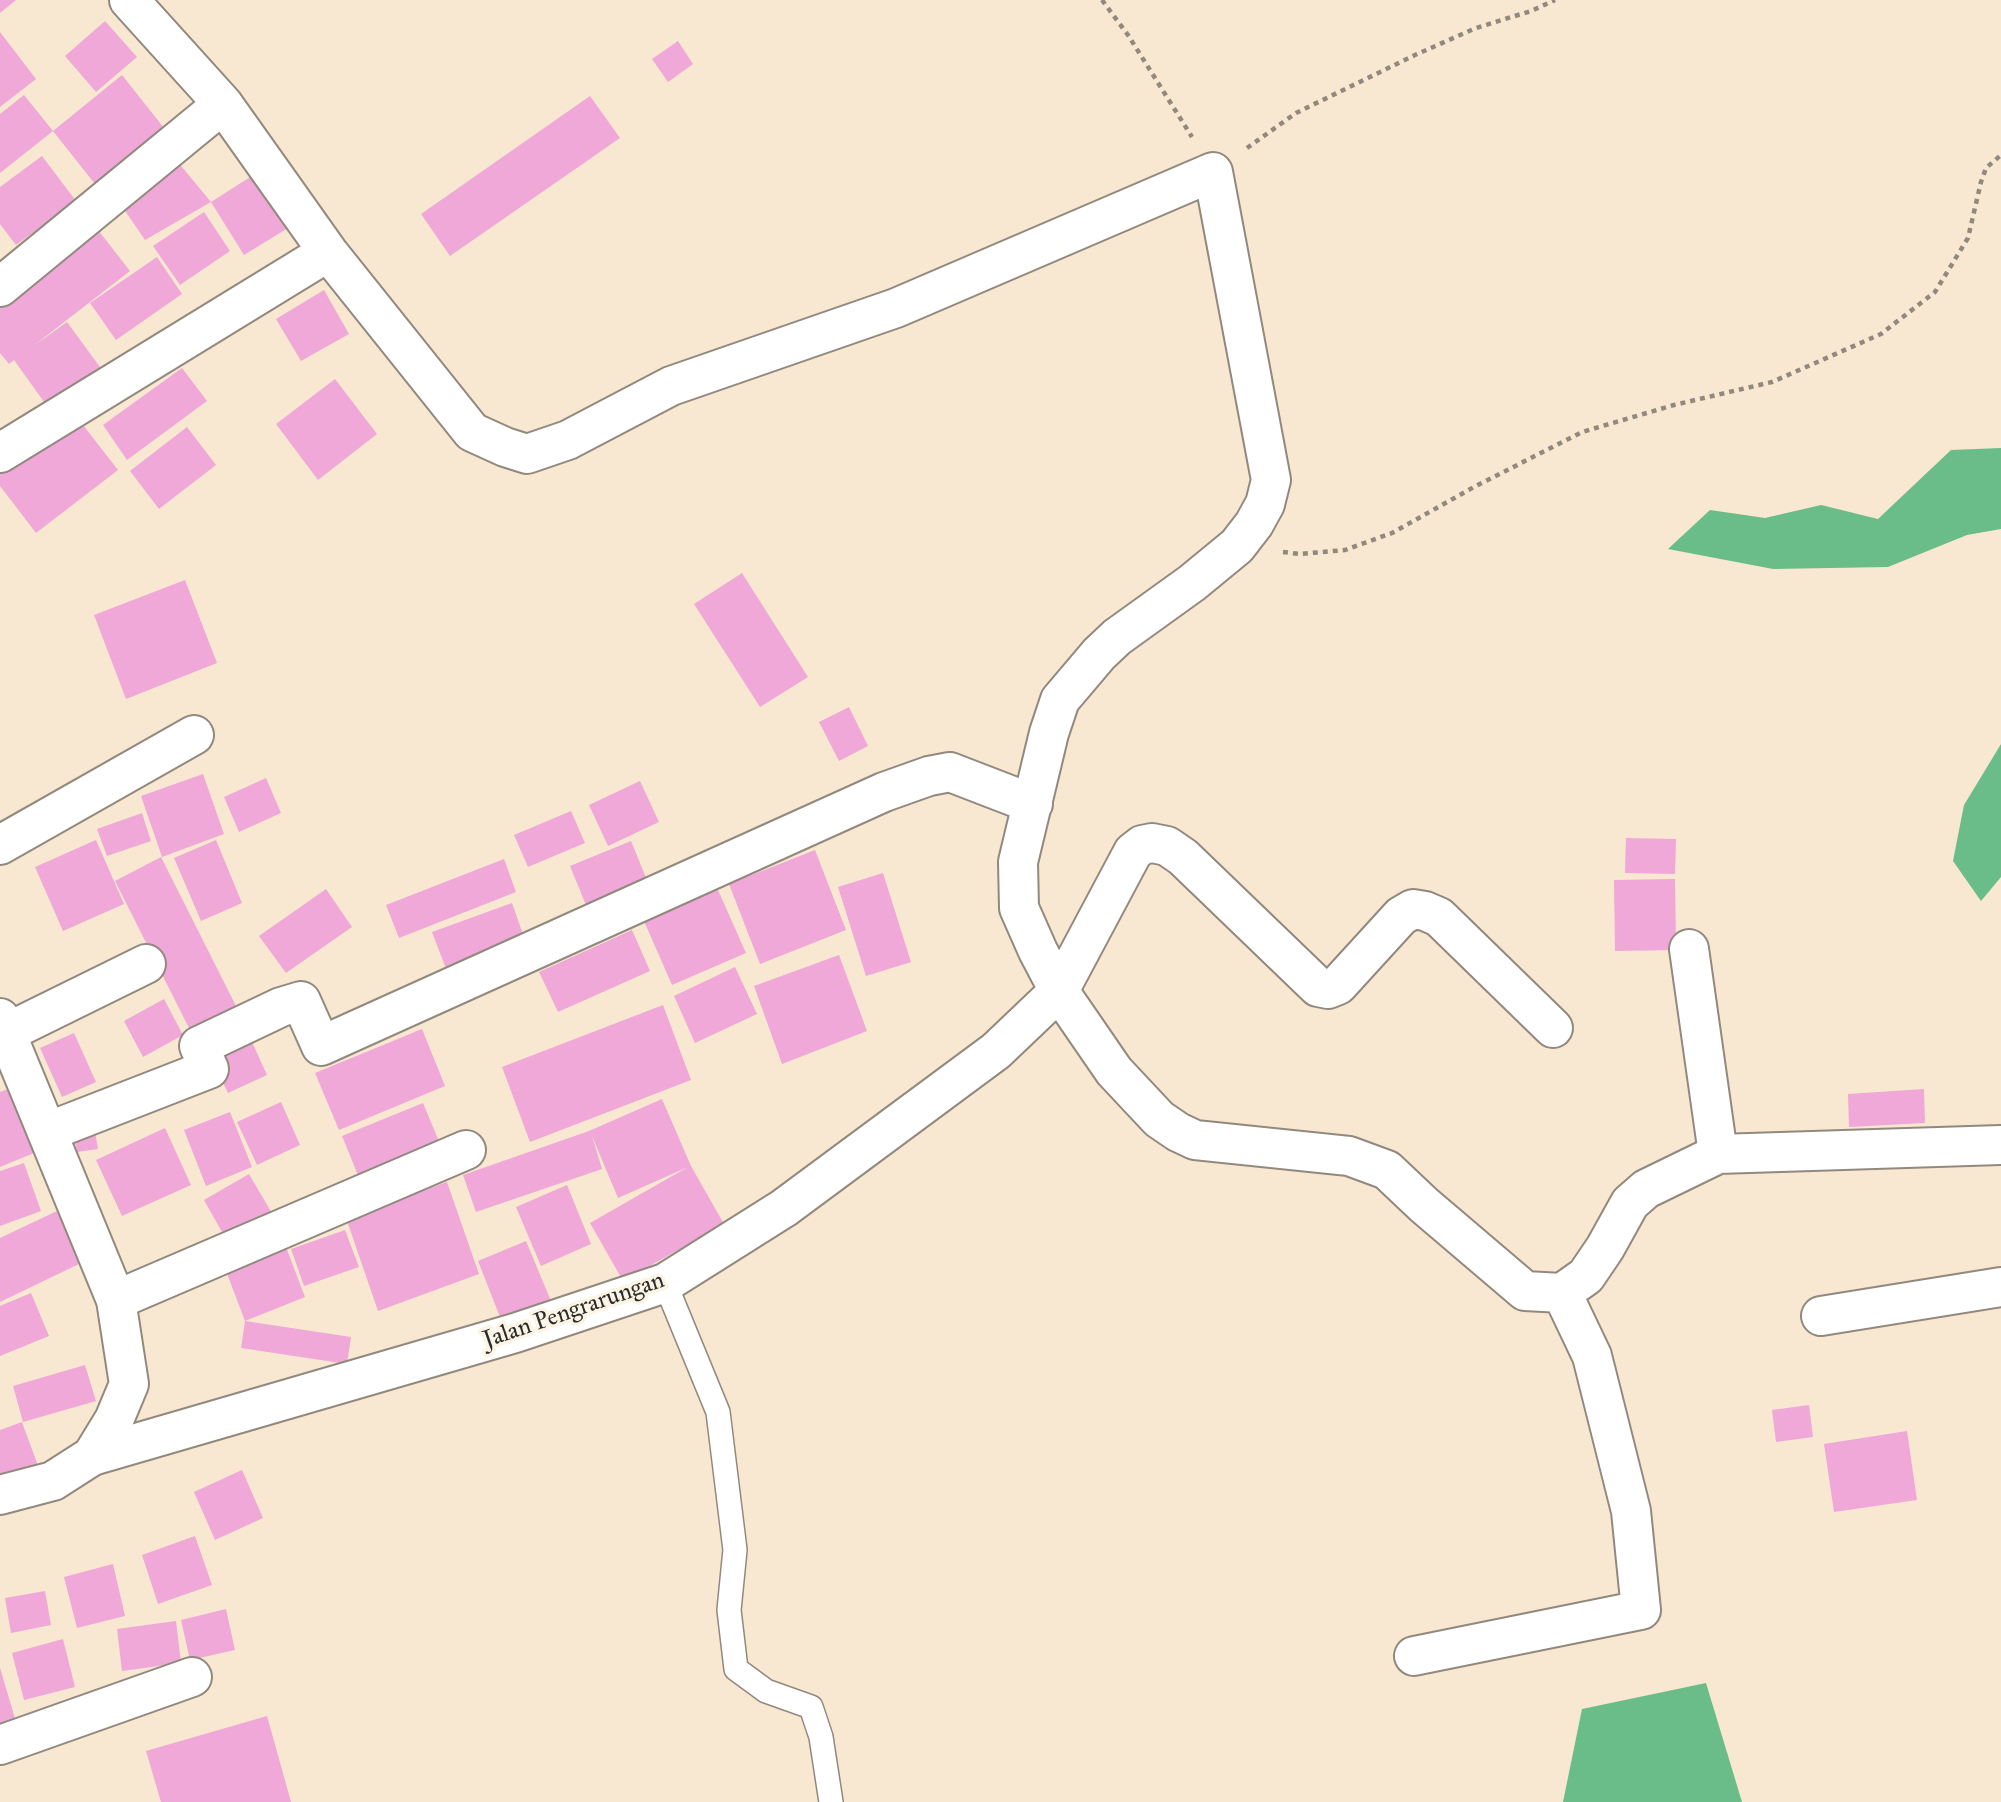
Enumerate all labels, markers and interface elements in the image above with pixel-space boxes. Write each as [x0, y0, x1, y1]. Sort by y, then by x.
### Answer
street label: Jalan Pengrarungan [480, 1267, 668, 1355]

